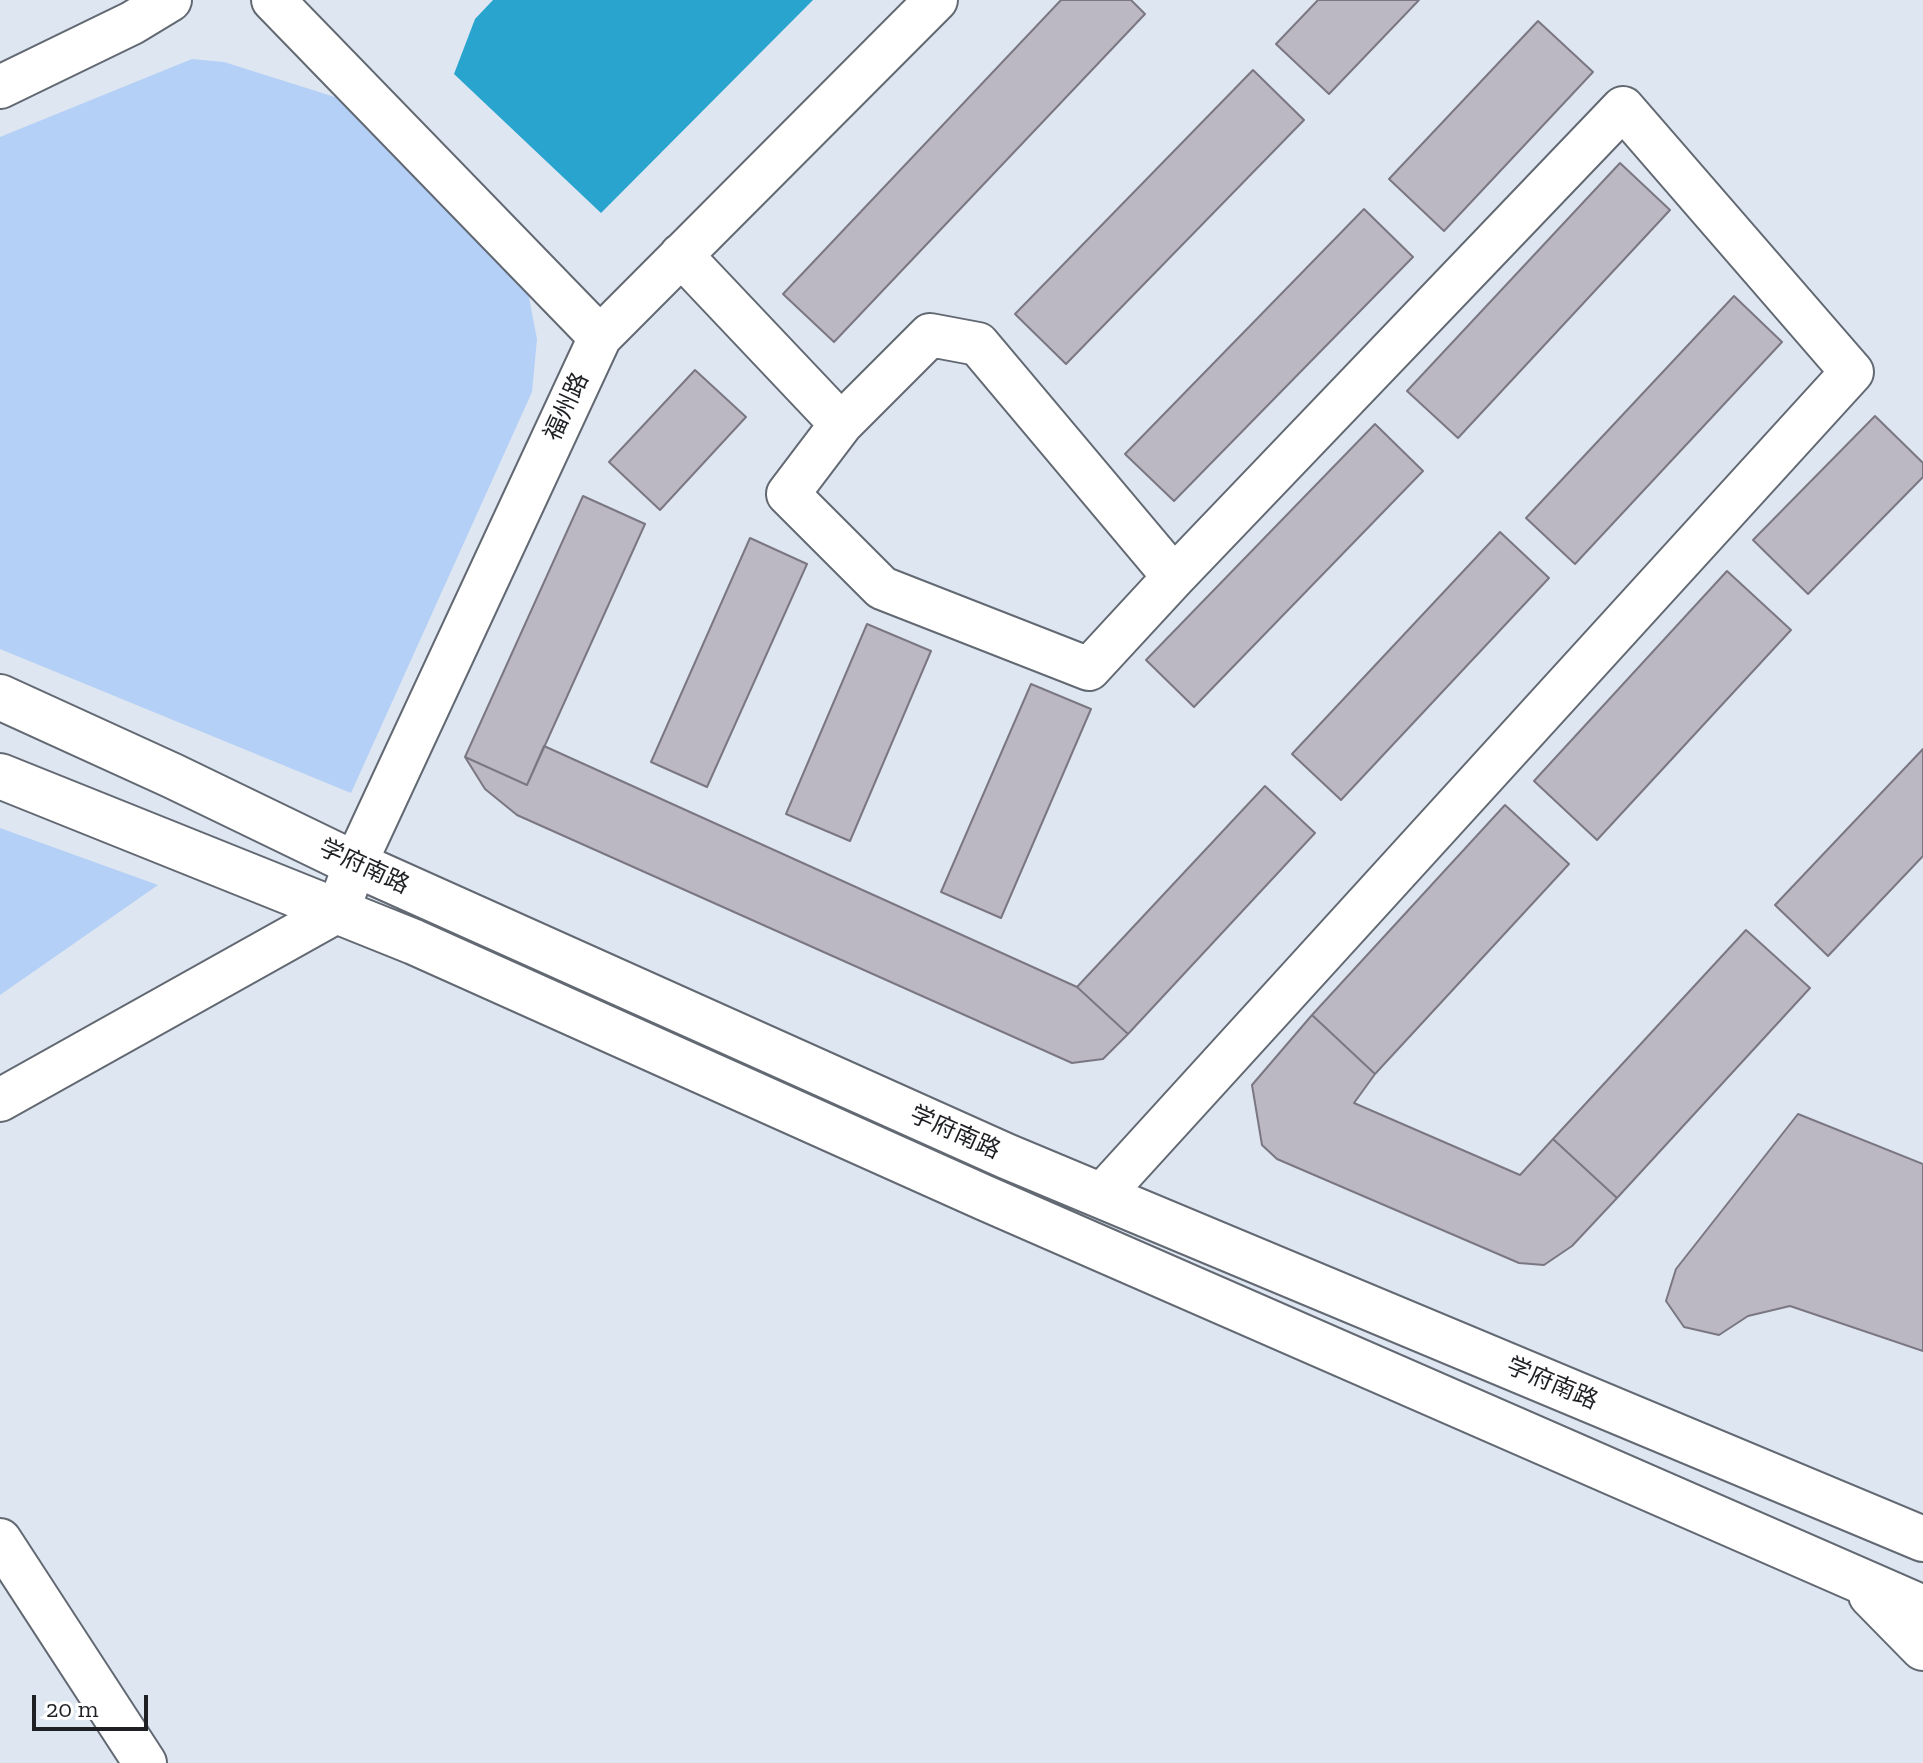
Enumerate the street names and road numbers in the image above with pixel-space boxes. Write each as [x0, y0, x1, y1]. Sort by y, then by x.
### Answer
street label: 福州路 [539, 368, 595, 446]
street label: 学府南路 [314, 834, 414, 900]
street label: 学府南路 [905, 1100, 1005, 1166]
street label: 学府南路 [1502, 1352, 1602, 1416]

